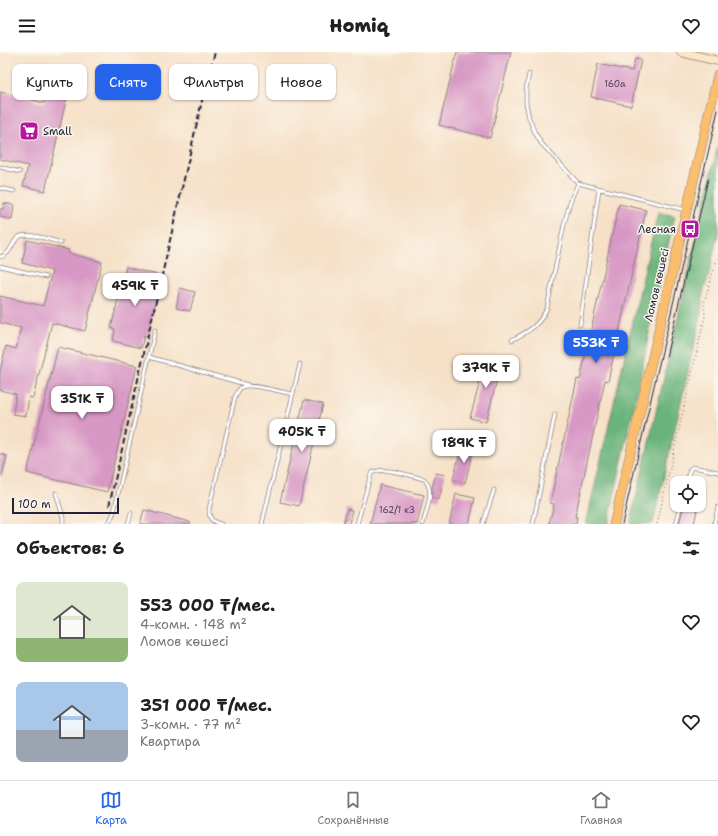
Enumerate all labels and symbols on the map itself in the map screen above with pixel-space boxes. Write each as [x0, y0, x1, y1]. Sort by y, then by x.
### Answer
house number: 160а [604, 78, 626, 90]
supermarket icon: Small [18, 120, 40, 142]
place label: Small [43, 124, 72, 139]
bus stop icon: Лесная [679, 218, 701, 240]
place label: Лесная [638, 222, 676, 237]
street label: Ломов көшесі [641, 247, 673, 323]
pin: 459K ₸ [102, 273, 168, 307]
pin: 553K ₸ [563, 330, 629, 364]
pin: 379K ₸ [453, 355, 519, 389]
pin: 351K ₸ [49, 386, 115, 420]
pin: 405K ₸ [269, 419, 335, 453]
pin: 189K ₸ [431, 430, 497, 464]
scale bar [12, 496, 119, 515]
house number: 162/1 к3 [379, 504, 415, 516]

